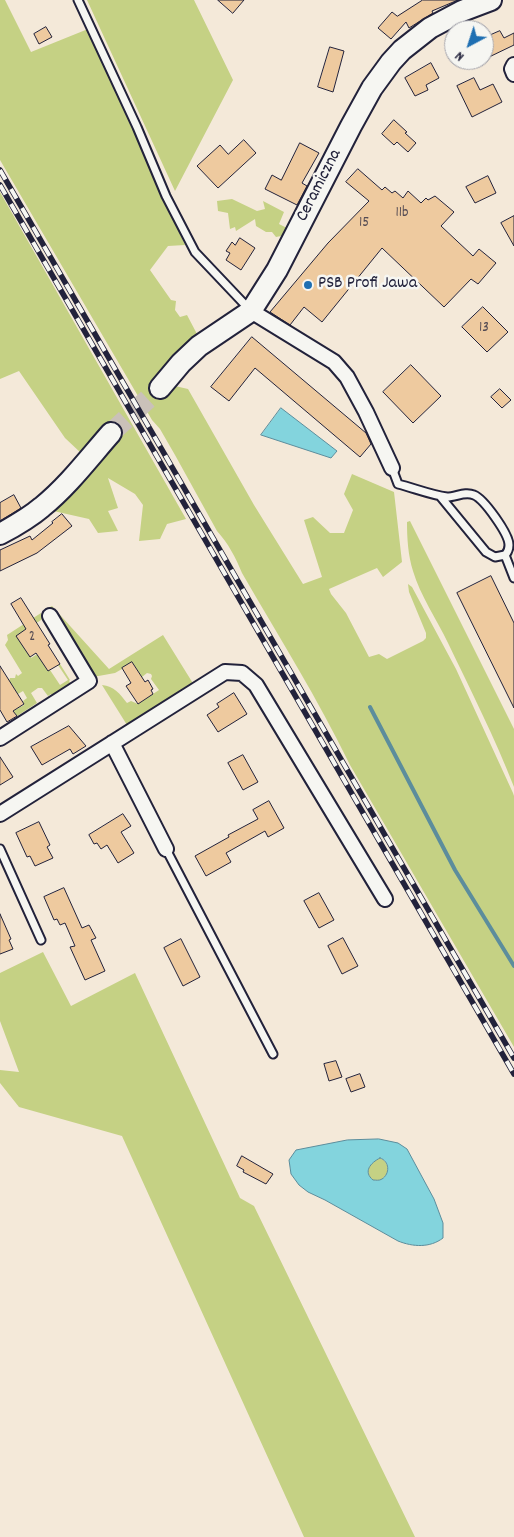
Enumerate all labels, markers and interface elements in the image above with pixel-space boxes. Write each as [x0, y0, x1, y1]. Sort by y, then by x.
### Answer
north arrow [444, 20, 494, 70]
text: N [451, 46, 469, 66]
street label: Ceramiczna [293, 146, 347, 226]
house number: 11b [395, 205, 409, 223]
house number: 15 [359, 215, 369, 233]
place label: PSB Profi Jawa [318, 274, 417, 296]
marker: PSB Profi Jawa [302, 279, 314, 291]
house number: 13 [479, 320, 489, 338]
house number: 2 [29, 629, 35, 647]

